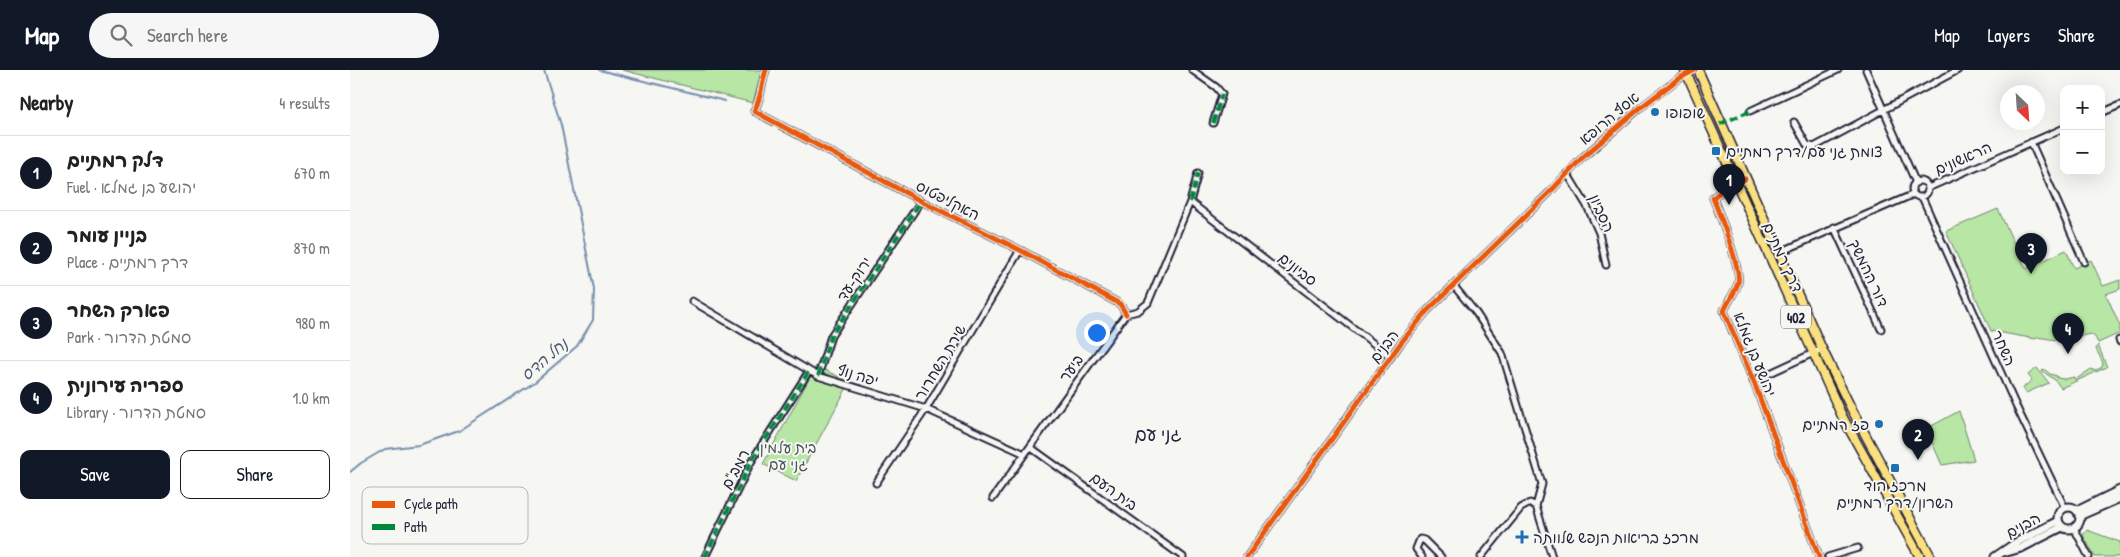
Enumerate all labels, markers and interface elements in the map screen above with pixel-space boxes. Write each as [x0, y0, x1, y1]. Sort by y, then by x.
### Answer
search box [89, 13, 439, 58]
text: Map [25, 19, 59, 51]
icon: search [107, 21, 135, 49]
text: Search here [147, 22, 228, 48]
text: Map [1934, 23, 1960, 48]
text: Layers [1988, 23, 2030, 48]
text: Share [2058, 23, 2095, 48]
north arrow [2000, 85, 2045, 130]
map controls [2060, 85, 2105, 175]
button: + [2060, 85, 2105, 130]
street label: אסף הרופא [1574, 87, 1644, 149]
text: Nearby [20, 88, 73, 117]
text: 4 results [279, 92, 330, 114]
place label: שופופו [1665, 102, 1705, 123]
marker: שופופו [1649, 106, 1661, 118]
button: − [2060, 130, 2105, 175]
street label: הראשונים [1931, 136, 1995, 180]
place label: צומת גני עם/דרך רמתיים [1726, 141, 1883, 162]
marker: צומת גני עם/דרך רמתיים [1710, 145, 1722, 157]
text: דלק רמתיים [67, 147, 164, 173]
text: 1 [33, 162, 39, 184]
text: 670 m [294, 162, 330, 184]
pin: 1 [1713, 164, 1745, 205]
street label: האקליפטוס [912, 175, 984, 225]
text: Fuel · יהושע בן גמלא [67, 176, 196, 198]
street label: הסביון [1584, 191, 1620, 235]
street label: דרך רמתיים [1758, 219, 1808, 295]
text: בניין עומר [67, 222, 147, 248]
pin: 3 [2015, 233, 2047, 274]
street label: דור ההמשך [1844, 236, 1894, 310]
text: 2 [32, 237, 40, 259]
text: 870 m [293, 237, 330, 259]
street label: סביונים [1274, 247, 1322, 291]
text: Place · דרך רמתיים [67, 251, 188, 273]
street label: ירוק-עד [831, 253, 877, 305]
text: פארק השחר [67, 297, 170, 323]
road number: 402 [1781, 306, 1811, 328]
street label: יהושע בן גמלא [1729, 309, 1781, 399]
text: 3 [32, 312, 40, 334]
text: 980 m [295, 312, 330, 334]
pin: 4 [2052, 313, 2084, 354]
street label: שירת השחרור [909, 320, 971, 404]
your location [1084, 320, 1110, 346]
street label: הבנים [1365, 325, 1403, 367]
text: Park · סמטת הדרור [67, 326, 191, 348]
street label: השחר [1987, 327, 2021, 369]
water label: נחל הדס [516, 332, 573, 385]
street label: ביער [1054, 350, 1088, 386]
street label: יפה נוף [835, 359, 881, 391]
text: ספריה עירונית [67, 372, 184, 398]
text: 4 [33, 387, 39, 409]
text: 1.0 km [292, 387, 330, 409]
text: Library · סמטת הדרור [67, 401, 206, 423]
place label: פז רמתיים [1802, 414, 1869, 435]
marker: פז רמתיים [1873, 418, 1885, 430]
pin: 2 [1902, 419, 1934, 460]
district label: גני עם [1134, 422, 1182, 447]
park label: בית עלמין גני עם [760, 437, 817, 475]
street label: רמב"ם [716, 445, 754, 493]
button: Save [20, 450, 170, 499]
button: Share [180, 450, 330, 499]
marker: מרכז הוד השרון/דרך רמתיים [1889, 462, 1901, 474]
street label: בית העם [1086, 467, 1142, 515]
place label: מרכז הוד השרון/דרך רמתיים [1837, 475, 1953, 513]
legend [362, 487, 528, 544]
text: Cycle path [404, 494, 458, 514]
street label: הבנים [2002, 507, 2044, 543]
text: Path [404, 517, 427, 536]
place label: מרכז בריאות הנפש שלוותה [1533, 527, 1699, 548]
marker: מרכז בריאות הנפש שלוותה [1515, 530, 1529, 544]

